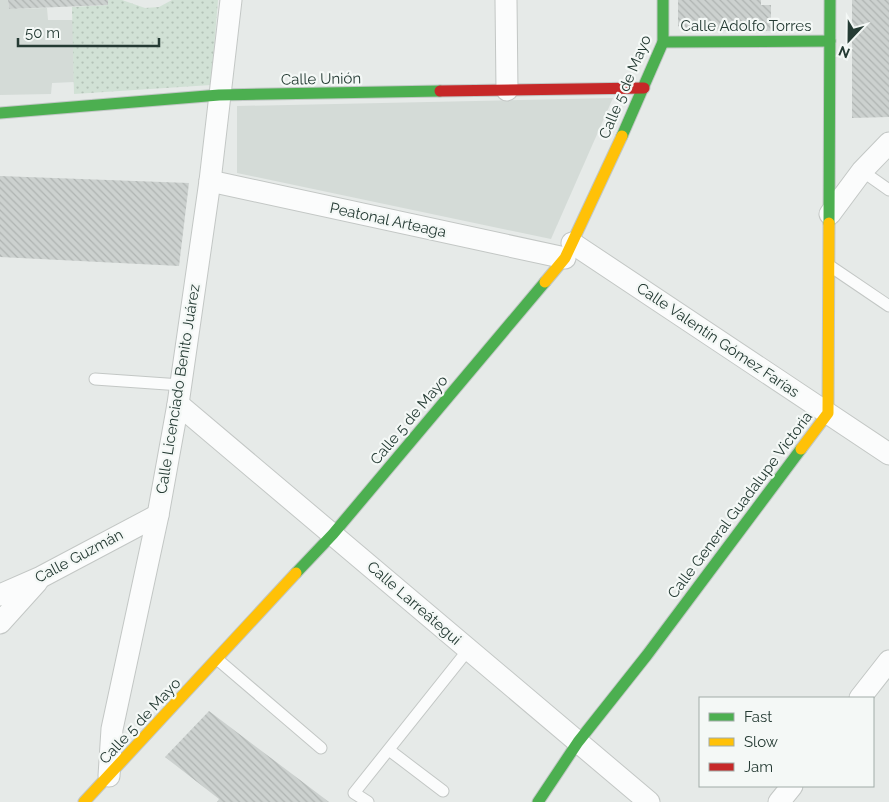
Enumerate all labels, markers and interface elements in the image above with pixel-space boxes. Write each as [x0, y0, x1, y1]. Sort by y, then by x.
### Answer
scale bar [18, 15, 159, 47]
north arrow [824, 15, 874, 65]
street label: Calle Adolfo Torres [681, 17, 811, 35]
text: 50 m [25, 24, 60, 42]
street label: Calle 5 de Mayo [595, 32, 655, 142]
text: N [836, 43, 852, 61]
street label: Calle Unión [281, 69, 361, 89]
street label: Peatonal Arteaga [328, 199, 448, 241]
street label: Calle Valentín Gómez Farías [633, 279, 803, 401]
street label: Calle Licenciado Benito Juárez [153, 283, 203, 495]
street label: Calle 5 de Mayo [366, 372, 452, 468]
street label: Calle General Guadalupe Victoria [664, 408, 816, 602]
street label: Calle Guzmán [32, 525, 126, 587]
street label: Calle Larreátegui [363, 557, 465, 649]
street label: Calle 5 de Mayo [96, 674, 184, 768]
legend [699, 697, 874, 787]
text: Fast [744, 708, 772, 726]
text: Slow [744, 733, 778, 751]
text: Jam [744, 758, 773, 776]

